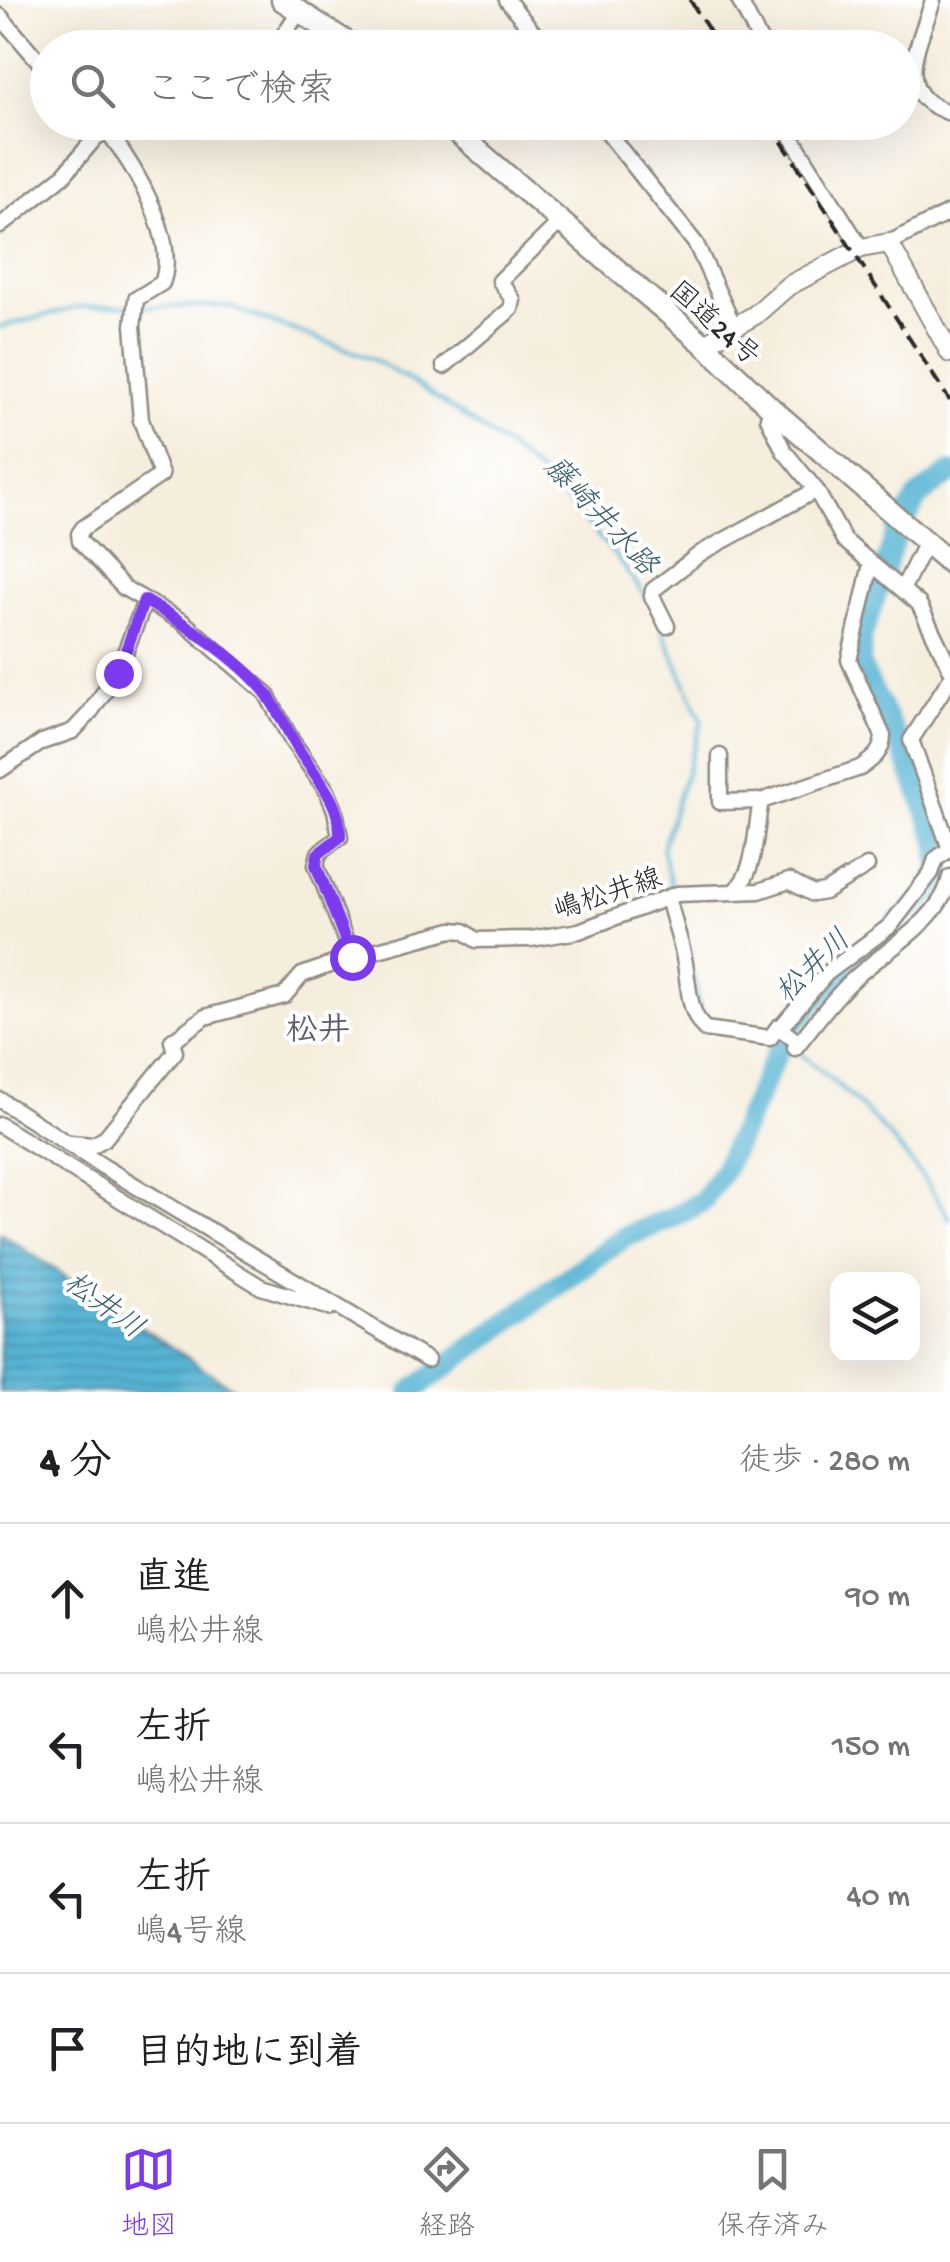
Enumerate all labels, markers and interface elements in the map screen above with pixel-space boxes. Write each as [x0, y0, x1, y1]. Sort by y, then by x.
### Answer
search box [30, 30, 920, 140]
icon: search [65, 58, 120, 113]
text: ここで検索 [145, 71, 335, 115]
street label: 国道24号 [661, 275, 766, 375]
water label: 藤崎井水路 [535, 450, 665, 586]
route end [96, 651, 142, 697]
street label: 嶋松井線 [550, 862, 667, 929]
water label: 松井川 [769, 923, 860, 1012]
route start [330, 935, 376, 981]
district label: 松井 [286, 1013, 350, 1052]
water label: 松井川 [56, 1265, 150, 1348]
map controls [830, 1272, 920, 1362]
button: layers [830, 1272, 920, 1362]
text: 4 分 [40, 1441, 112, 1490]
text: 徒歩 · 280 m [739, 1444, 910, 1482]
text: 直進 [135, 1559, 211, 1603]
icon: ahead [40, 1571, 95, 1626]
text: 90 m [846, 1579, 910, 1617]
text: 嶋松井線 [135, 1615, 263, 1653]
text: 左折 [135, 1709, 211, 1753]
icon: left [40, 1721, 95, 1776]
text: 150 m [832, 1729, 910, 1767]
text: 嶋松井線 [135, 1765, 263, 1803]
text: 左折 [135, 1859, 211, 1903]
icon: left [40, 1871, 95, 1926]
text: 40 m [846, 1879, 910, 1917]
text: 嶋4号線 [135, 1915, 246, 1953]
icon: arrive [40, 2021, 95, 2076]
text: 目的地に到着 [135, 2034, 363, 2078]
tab: 地図 [121, 2142, 177, 2245]
tab: 経路 [419, 2142, 475, 2245]
tab: 保存済み [717, 2142, 829, 2245]

